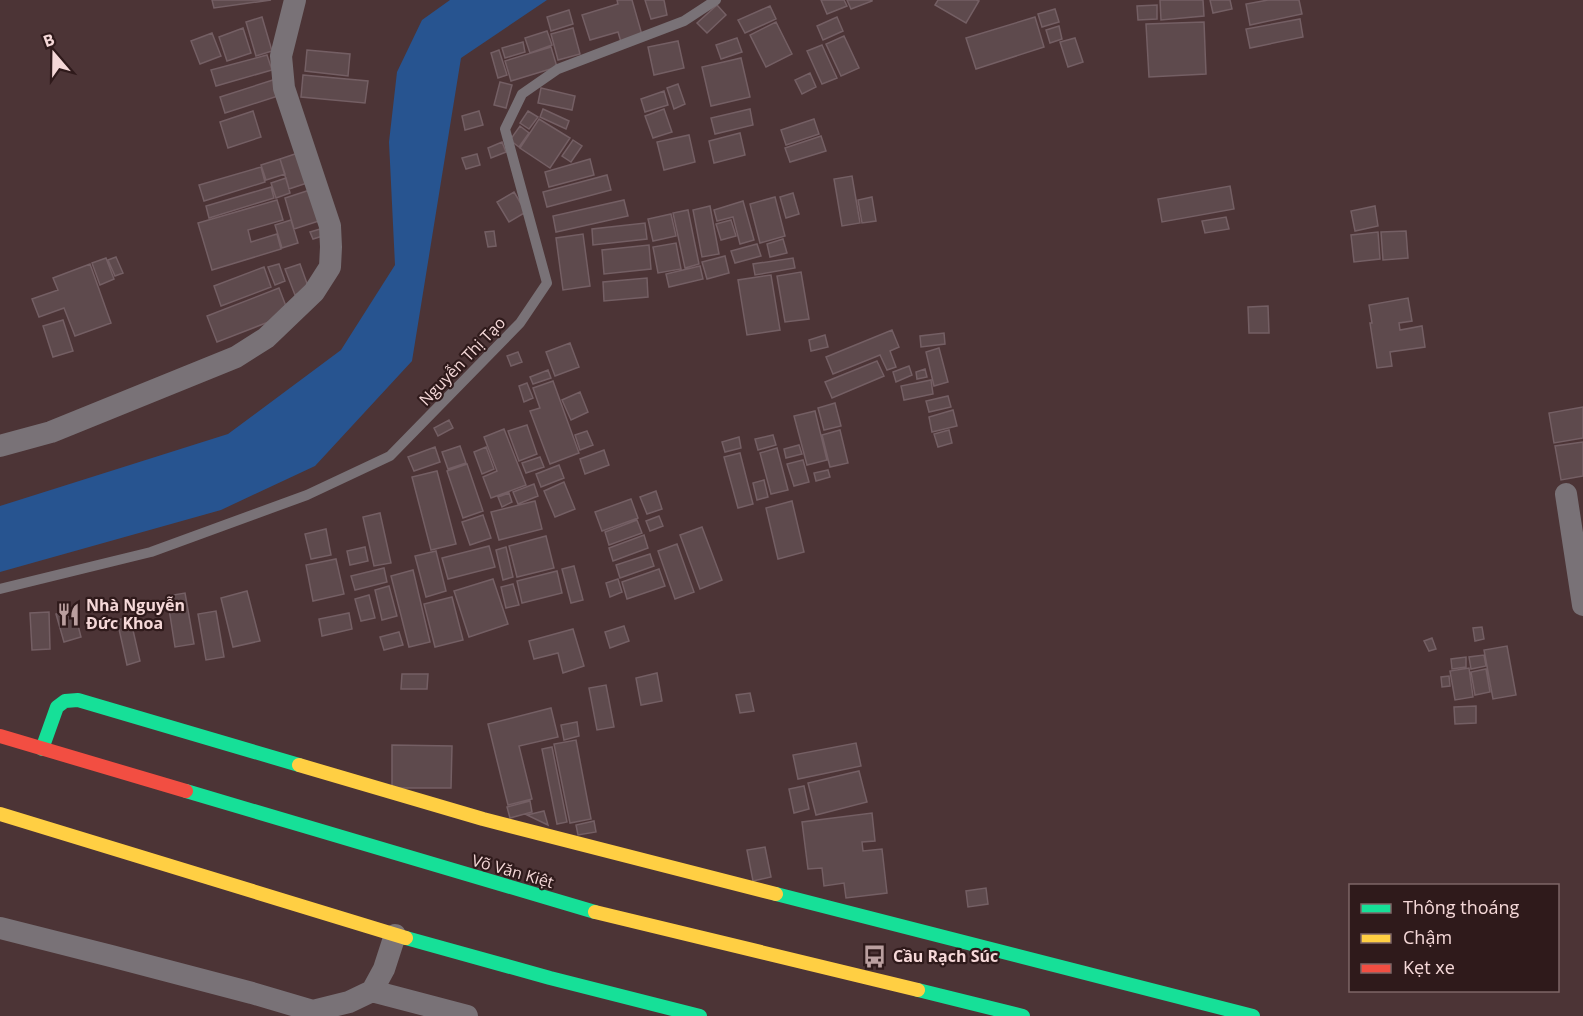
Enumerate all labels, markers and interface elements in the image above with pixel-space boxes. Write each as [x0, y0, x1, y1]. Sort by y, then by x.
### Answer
north arrow [24, 24, 84, 84]
text: B [40, 28, 58, 52]
street label: Nguyễn Thị Tạo [414, 312, 510, 410]
place label: Nhà Nguyễn Đức Khoa [86, 594, 185, 634]
restaurant icon: Nhà Nguyễn Đức Khoa [55, 601, 81, 627]
street label: Võ Văn Kiệt [469, 849, 557, 893]
legend [1349, 884, 1559, 992]
text: Thông thoáng [1403, 895, 1520, 919]
text: Chậm [1403, 925, 1452, 949]
bus stop icon: Cầu Rạch Súc [862, 943, 888, 969]
place label: Cầu Rạch Súc [893, 945, 998, 967]
text: Kẹt xe [1403, 955, 1455, 979]

